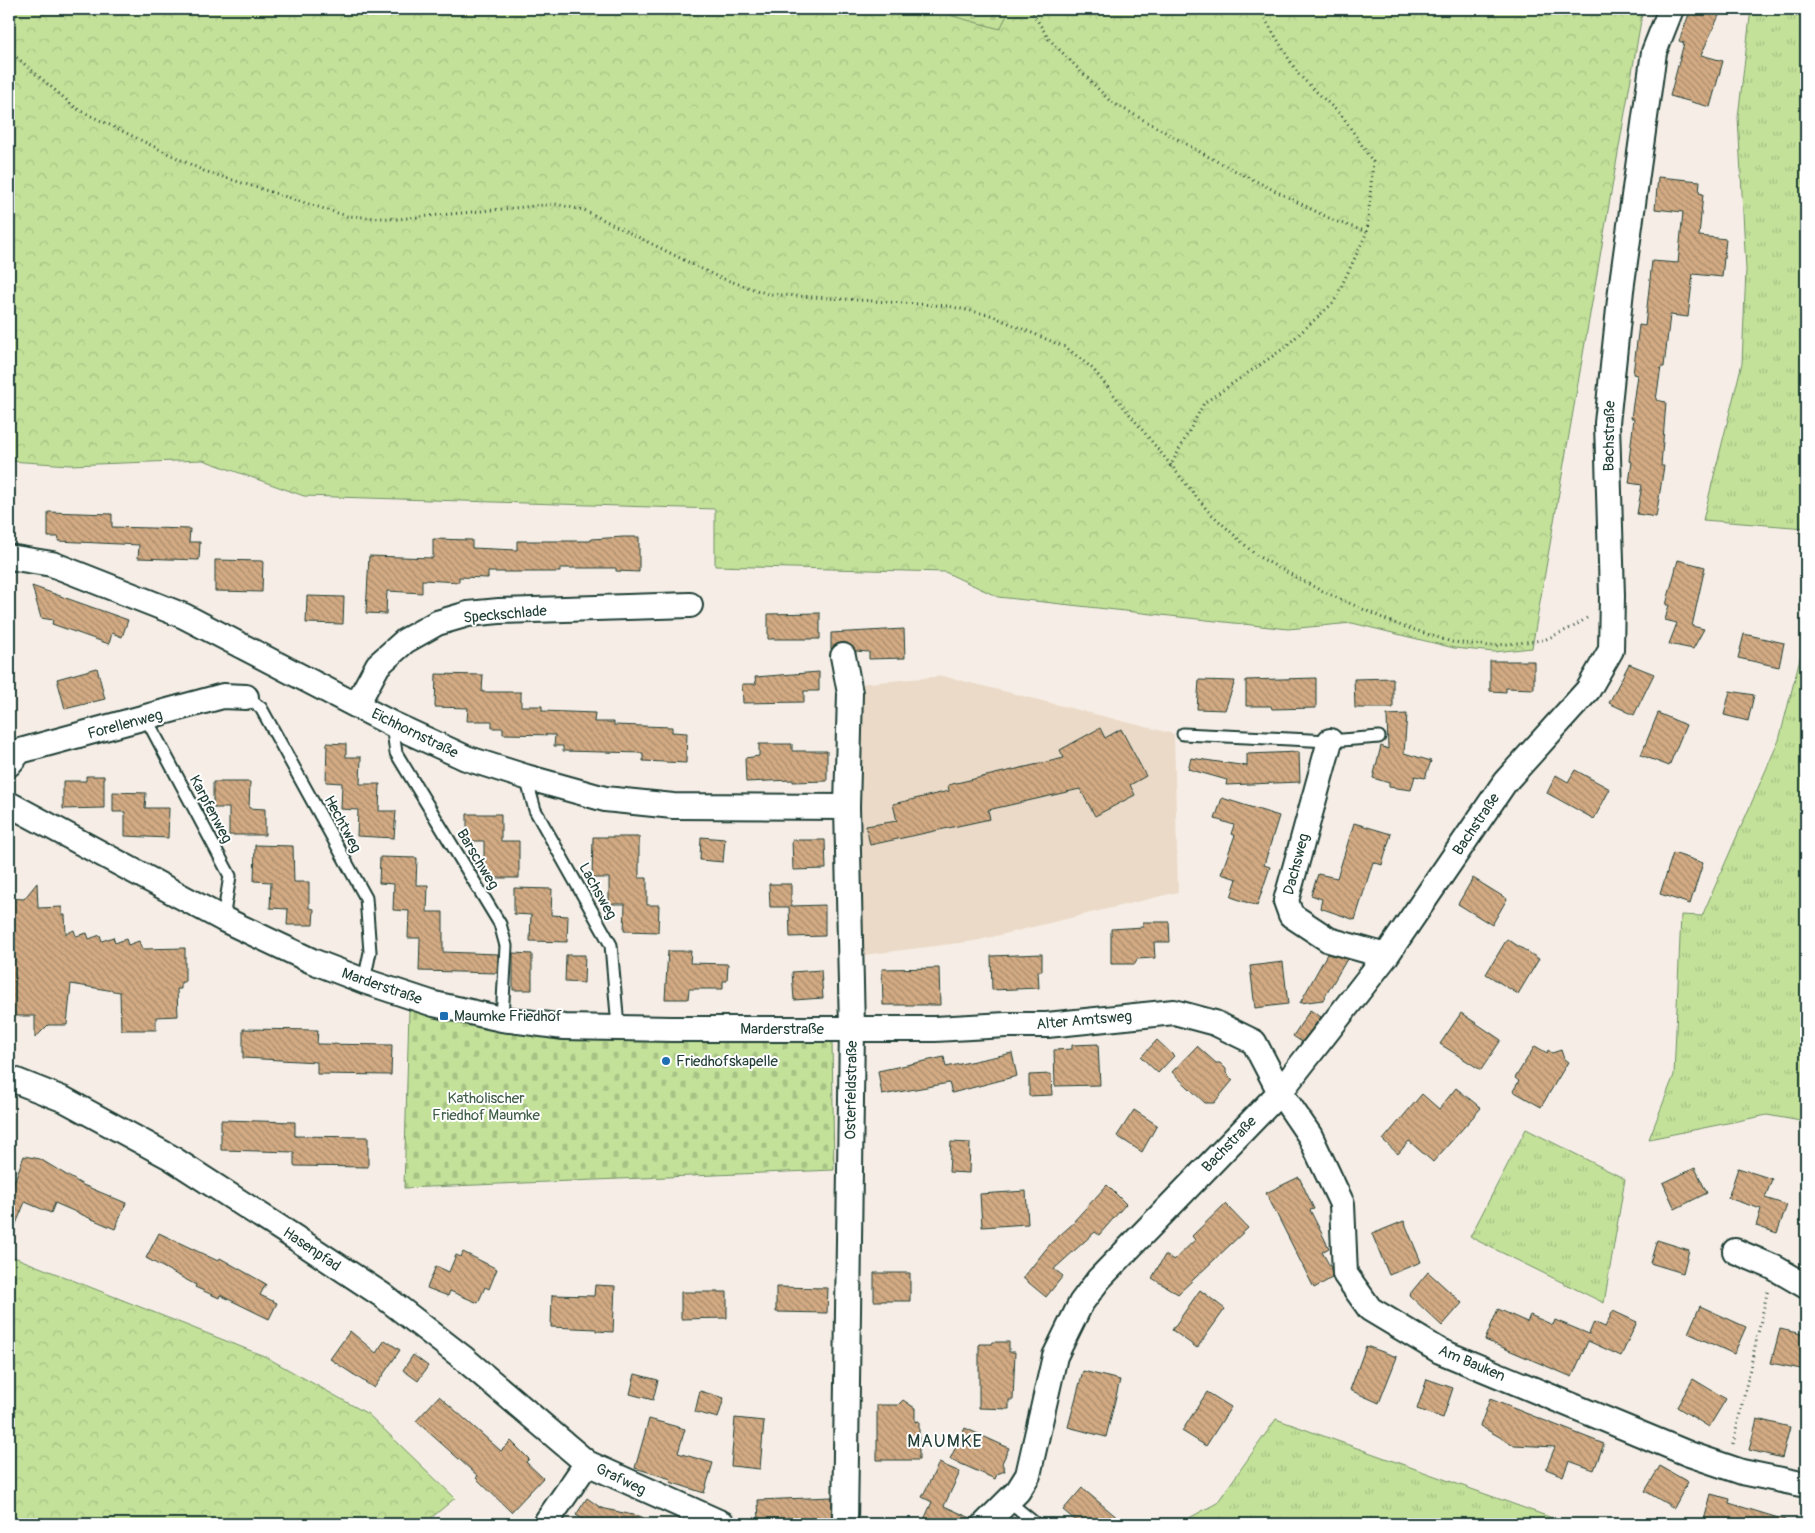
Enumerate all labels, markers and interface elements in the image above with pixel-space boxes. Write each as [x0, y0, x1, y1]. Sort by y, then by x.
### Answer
street label: Bachstraße [1599, 400, 1620, 472]
street label: Speckschlade [462, 601, 548, 628]
street label: Eichhornstraße [368, 704, 462, 763]
street label: Forellenweg [86, 705, 165, 744]
street label: Karpfenweg [185, 772, 236, 846]
street label: Bachstraße [1449, 789, 1504, 859]
street label: Hechtweg [320, 792, 366, 856]
street label: Barschweg [452, 826, 503, 893]
street label: Dachsweg [1279, 831, 1314, 897]
street label: Lachsweg [574, 860, 621, 923]
street label: Marderstraße [339, 964, 425, 1009]
place label: Maumke Friedhof [454, 1007, 562, 1026]
street label: Alter Amtsweg [1035, 1007, 1133, 1034]
marker: Maumke Friedhof [438, 1010, 450, 1022]
street label: Marderstraße [740, 1020, 824, 1039]
street label: Osterfeldstraße [841, 1040, 862, 1140]
place label: Friedhofskapelle [676, 1052, 779, 1071]
marker: Friedhofskapelle [660, 1055, 672, 1067]
park label: Katholischer Friedhof Maumke [432, 1089, 540, 1125]
street label: Bachstraße [1198, 1112, 1261, 1176]
street label: Hasenpfad [279, 1223, 344, 1276]
street label: Am Bauken [1436, 1341, 1508, 1386]
district label: MAUMKE [907, 1430, 983, 1453]
street label: Grafweg [593, 1459, 649, 1500]

